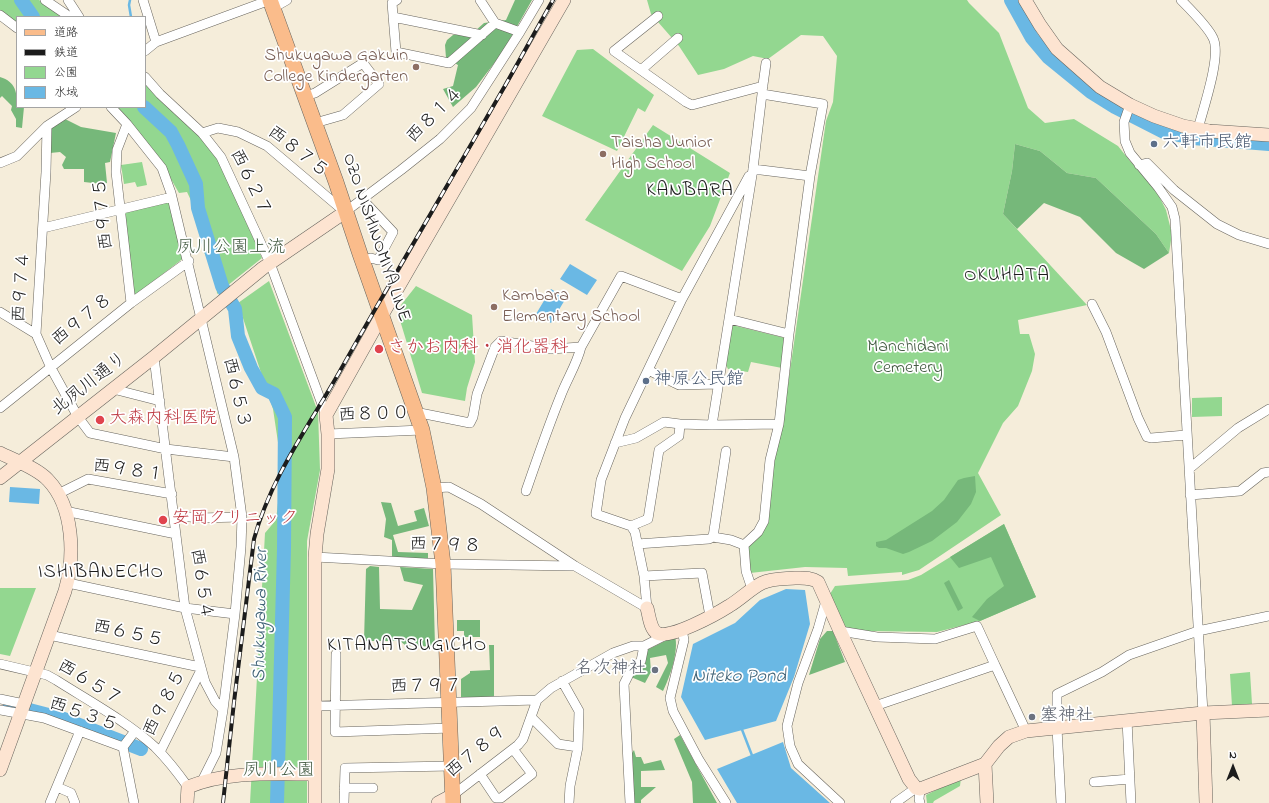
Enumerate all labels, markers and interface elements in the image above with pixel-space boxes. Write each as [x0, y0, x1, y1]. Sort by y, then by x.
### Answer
legend [16, 16, 146, 108]
text: 道路 [54, 24, 78, 42]
text: 鉄道 [54, 44, 78, 62]
place label: Shukugawa Gakuin College Kindergarten [264, 46, 408, 88]
marker: Shukugawa Gakuin College Kindergarten [411, 62, 421, 72]
text: 公園 [54, 64, 78, 82]
street label: 西８１４ [403, 83, 469, 149]
text: 水域 [54, 84, 78, 102]
street label: 西８７５ [262, 122, 332, 184]
place label: Taisha Junior High School [611, 133, 712, 176]
place label: 六軒市民館 [1162, 133, 1252, 155]
marker: 六軒市民館 [1149, 139, 1159, 149]
street label: 西６２７ [224, 146, 274, 220]
marker: Taisha Junior High School [598, 149, 608, 159]
street label: OZO NISHINOMIYA LINE [336, 151, 414, 325]
street label: 西９７５ [90, 177, 120, 251]
district label: KANBARA [646, 181, 734, 203]
park label: 夙川公園上流 [177, 238, 285, 260]
street label: 西９７４ [10, 250, 36, 324]
district label: OKUHATA [964, 266, 1050, 288]
place label: Kambara Elementary School [502, 286, 640, 328]
street label: 西９７８ [48, 290, 118, 352]
marker: Kambara Elementary School [489, 302, 499, 312]
park label: Manchidani Cemetery [867, 337, 949, 380]
place label: さかお内科・消化器科 [388, 338, 568, 360]
marker: さかお内科・消化器科 [373, 343, 385, 355]
street label: 北夙川通り [48, 349, 132, 421]
street label: 西６５３ [216, 355, 254, 431]
place label: 神原公民館 [654, 370, 744, 392]
marker: 神原公民館 [641, 376, 651, 386]
street label: 西８００ [338, 404, 410, 428]
place label: 大森内科医院 [109, 409, 217, 431]
marker: 大森内科医院 [94, 414, 106, 426]
street label: 西９８１ [91, 456, 165, 488]
place label: 安岡クリニック [172, 509, 298, 531]
marker: 安岡クリニック [157, 514, 169, 526]
street label: 西７９８ [409, 535, 481, 559]
street label: 西６５４ [184, 547, 216, 621]
water label: Shukugawa River [249, 548, 275, 682]
district label: ISHIBANECHO [38, 563, 164, 585]
street label: 西６５５ [91, 617, 165, 653]
district label: KITANATSUGICHO [327, 636, 487, 658]
street label: 西６５７ [53, 656, 125, 712]
place label: 名次神社 [575, 659, 647, 681]
marker: 名次神社 [650, 665, 660, 675]
street label: 西９８５ [140, 667, 192, 741]
water label: Niteko Pond [692, 667, 786, 689]
street label: 西７９７ [390, 677, 462, 699]
street label: 西５３５ [45, 694, 121, 738]
place label: 塞神社 [1040, 706, 1094, 728]
marker: 塞神社 [1027, 712, 1037, 722]
street label: 西７８９ [442, 722, 512, 784]
north arrow [1213, 747, 1253, 787]
text: N [1229, 747, 1237, 763]
park label: 夙川公園 [243, 761, 315, 783]

